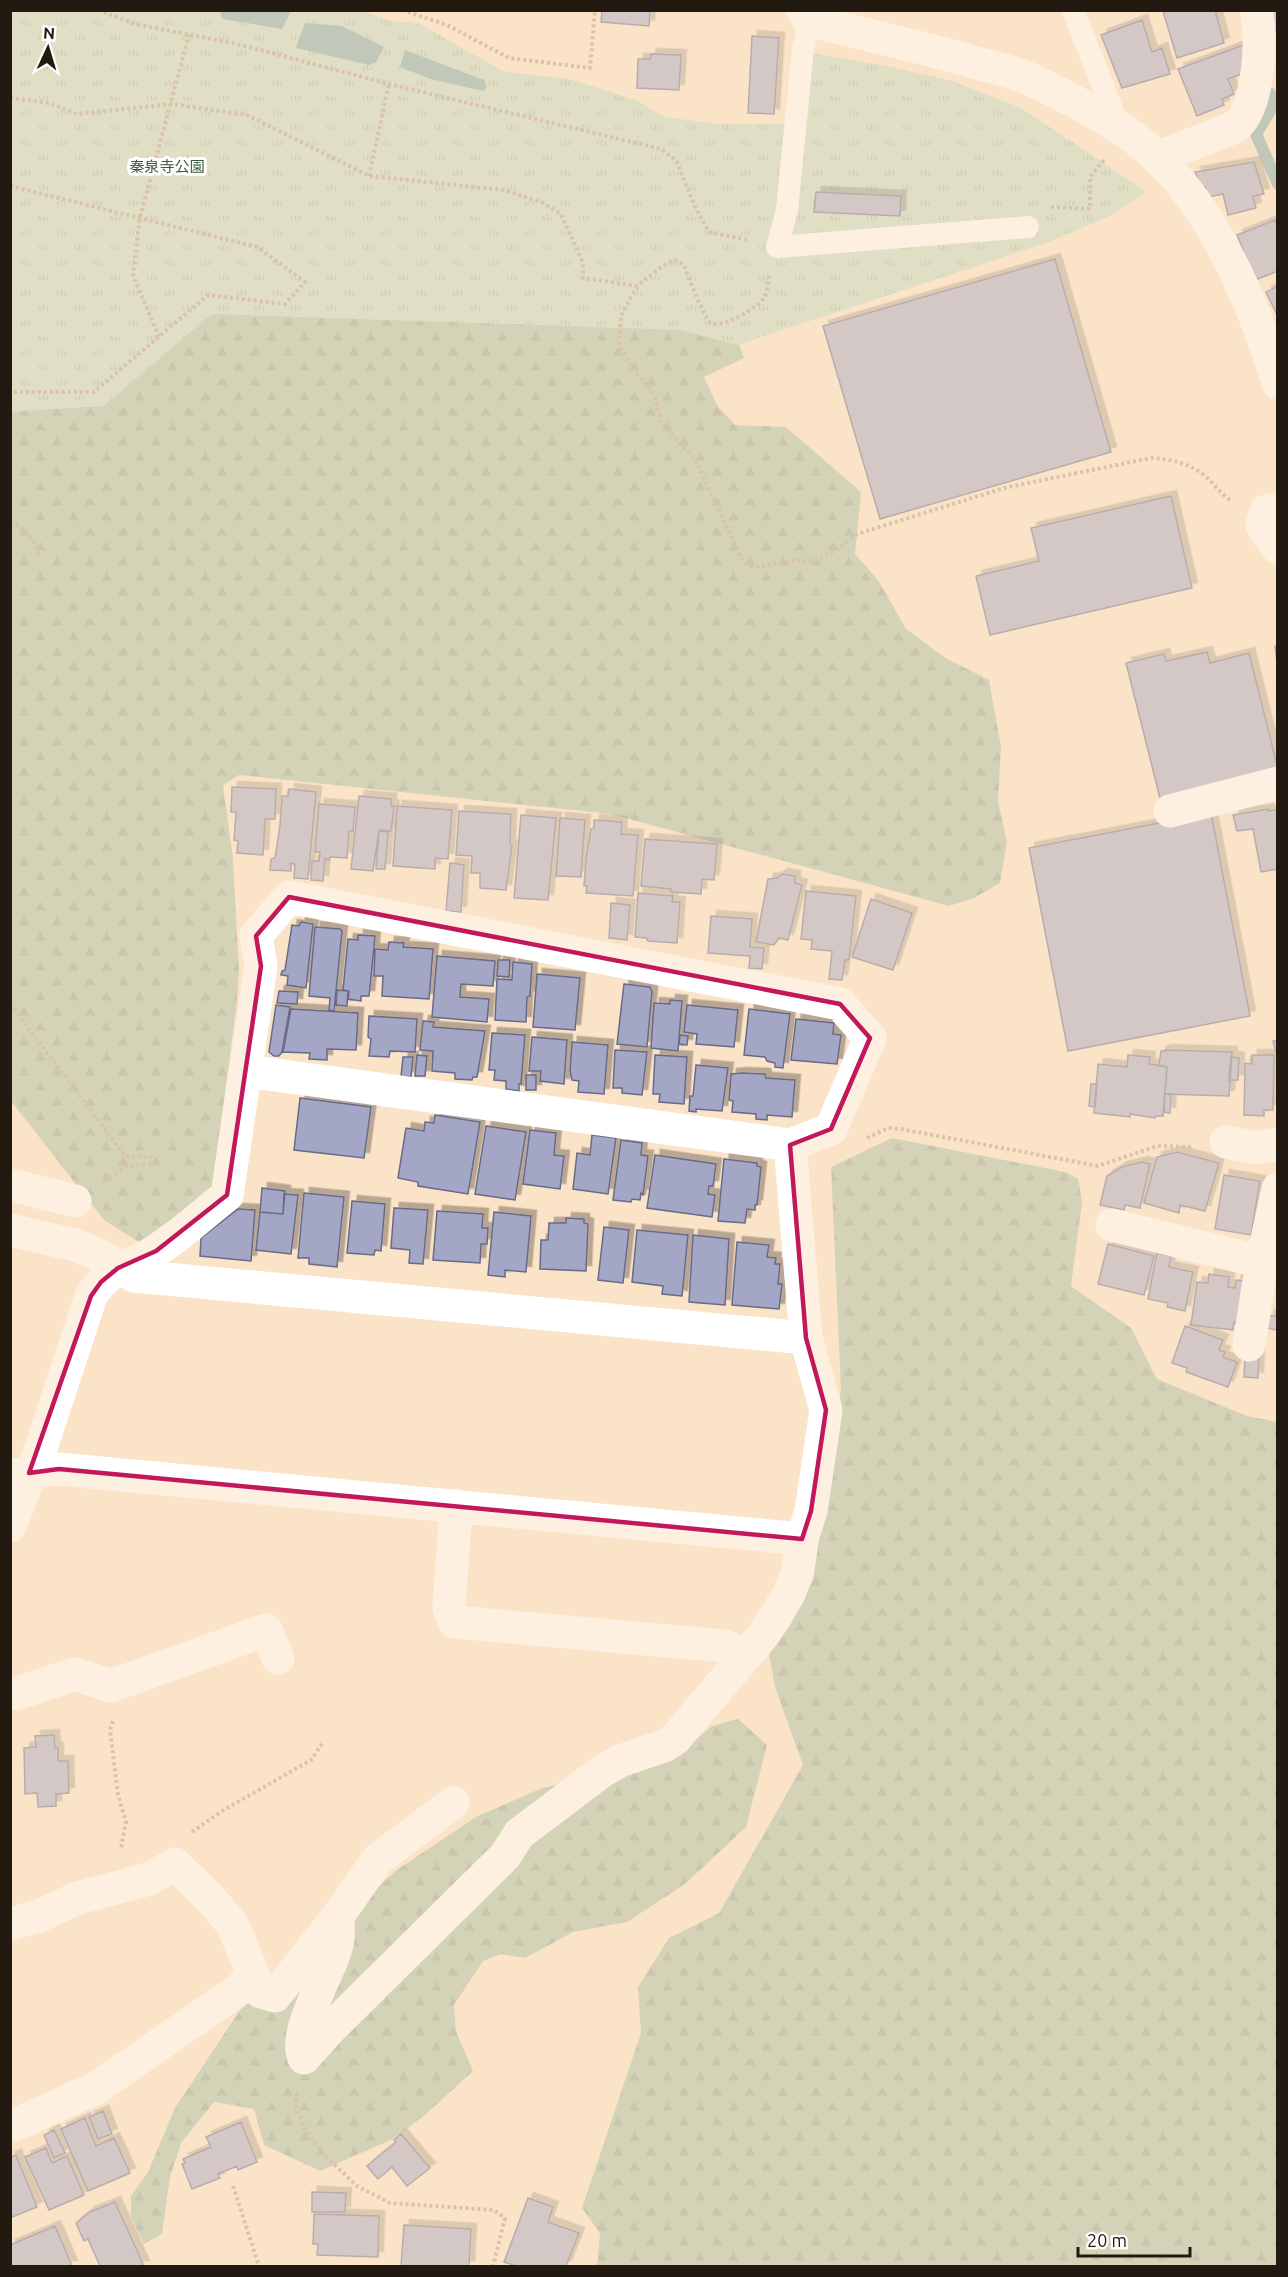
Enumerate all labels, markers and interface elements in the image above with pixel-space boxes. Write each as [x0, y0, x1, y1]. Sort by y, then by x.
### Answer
north arrow [18, 18, 78, 78]
text: N [42, 24, 56, 42]
park label: 秦泉寺公園 [129, 158, 205, 175]
scale bar [1078, 2220, 1190, 2258]
text: 20 m [1087, 2230, 1127, 2250]

